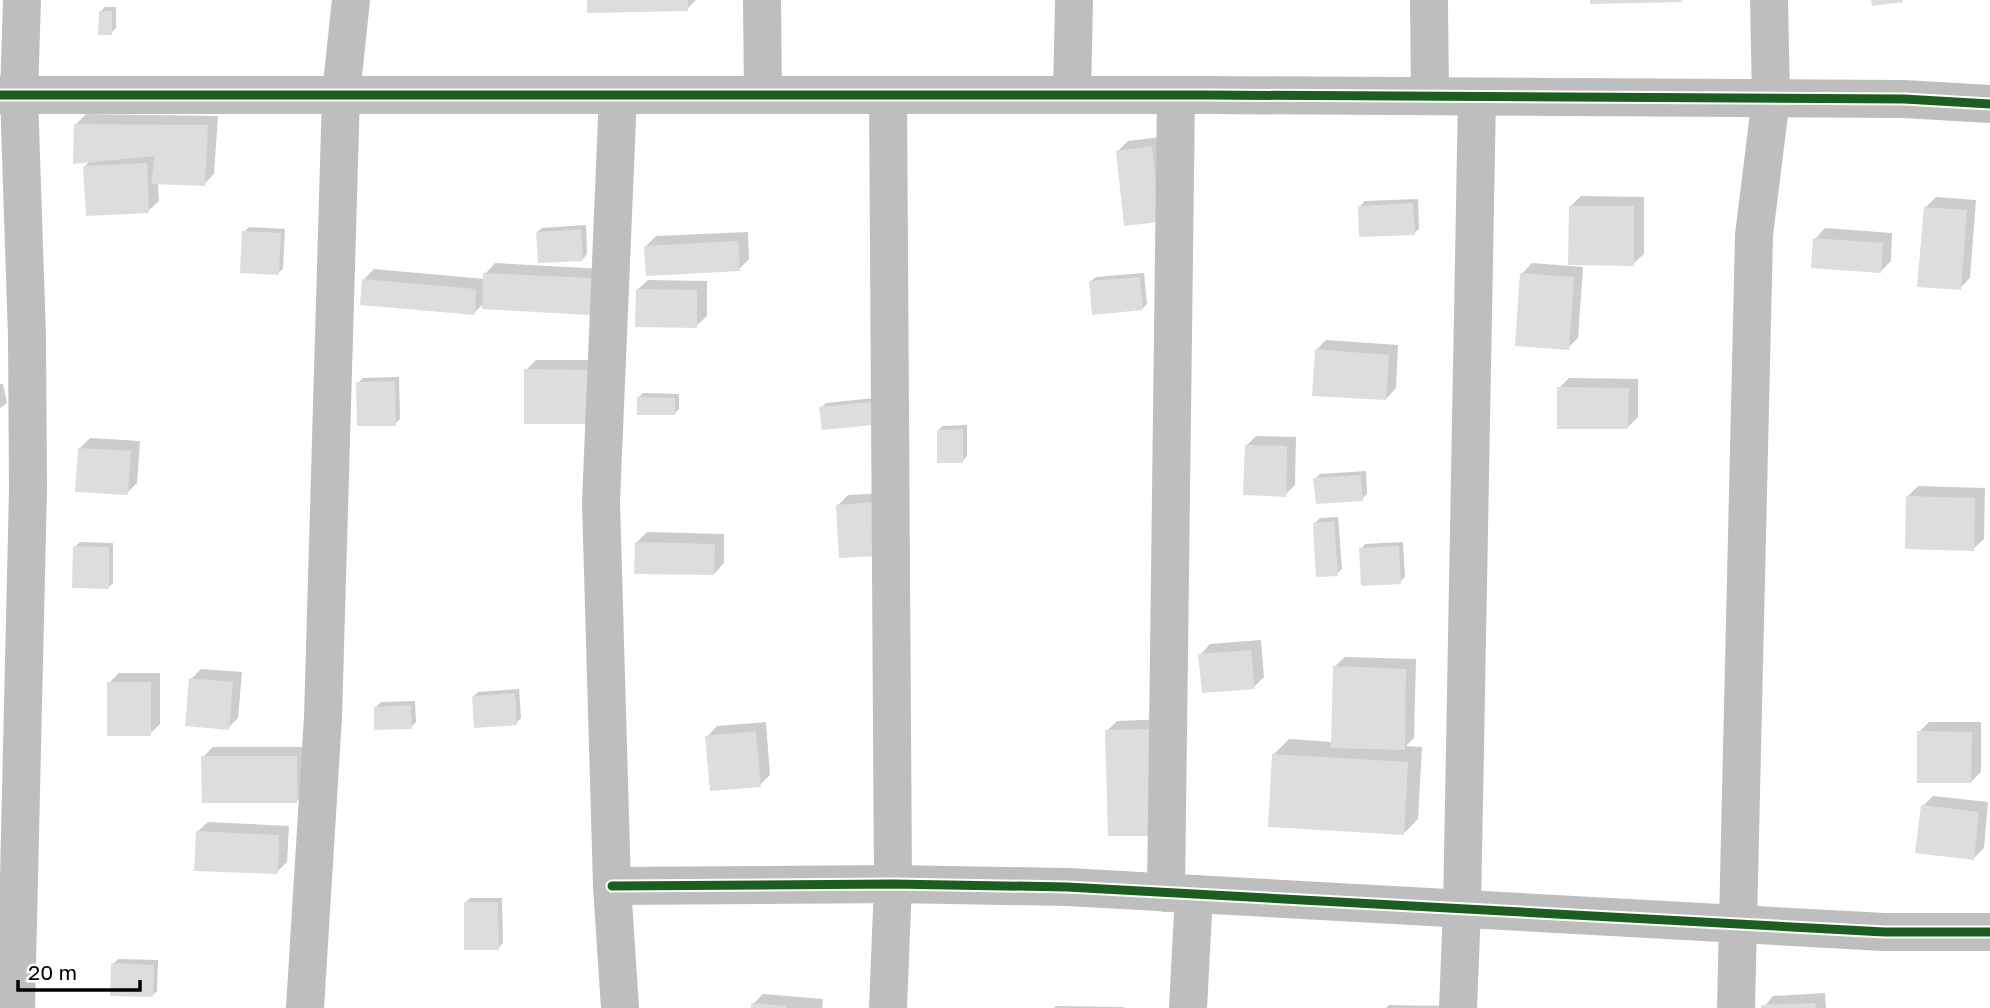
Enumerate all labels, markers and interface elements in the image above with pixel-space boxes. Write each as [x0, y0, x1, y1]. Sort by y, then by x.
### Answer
scale bar [18, 948, 140, 992]
text: 20 m [28, 959, 77, 985]

